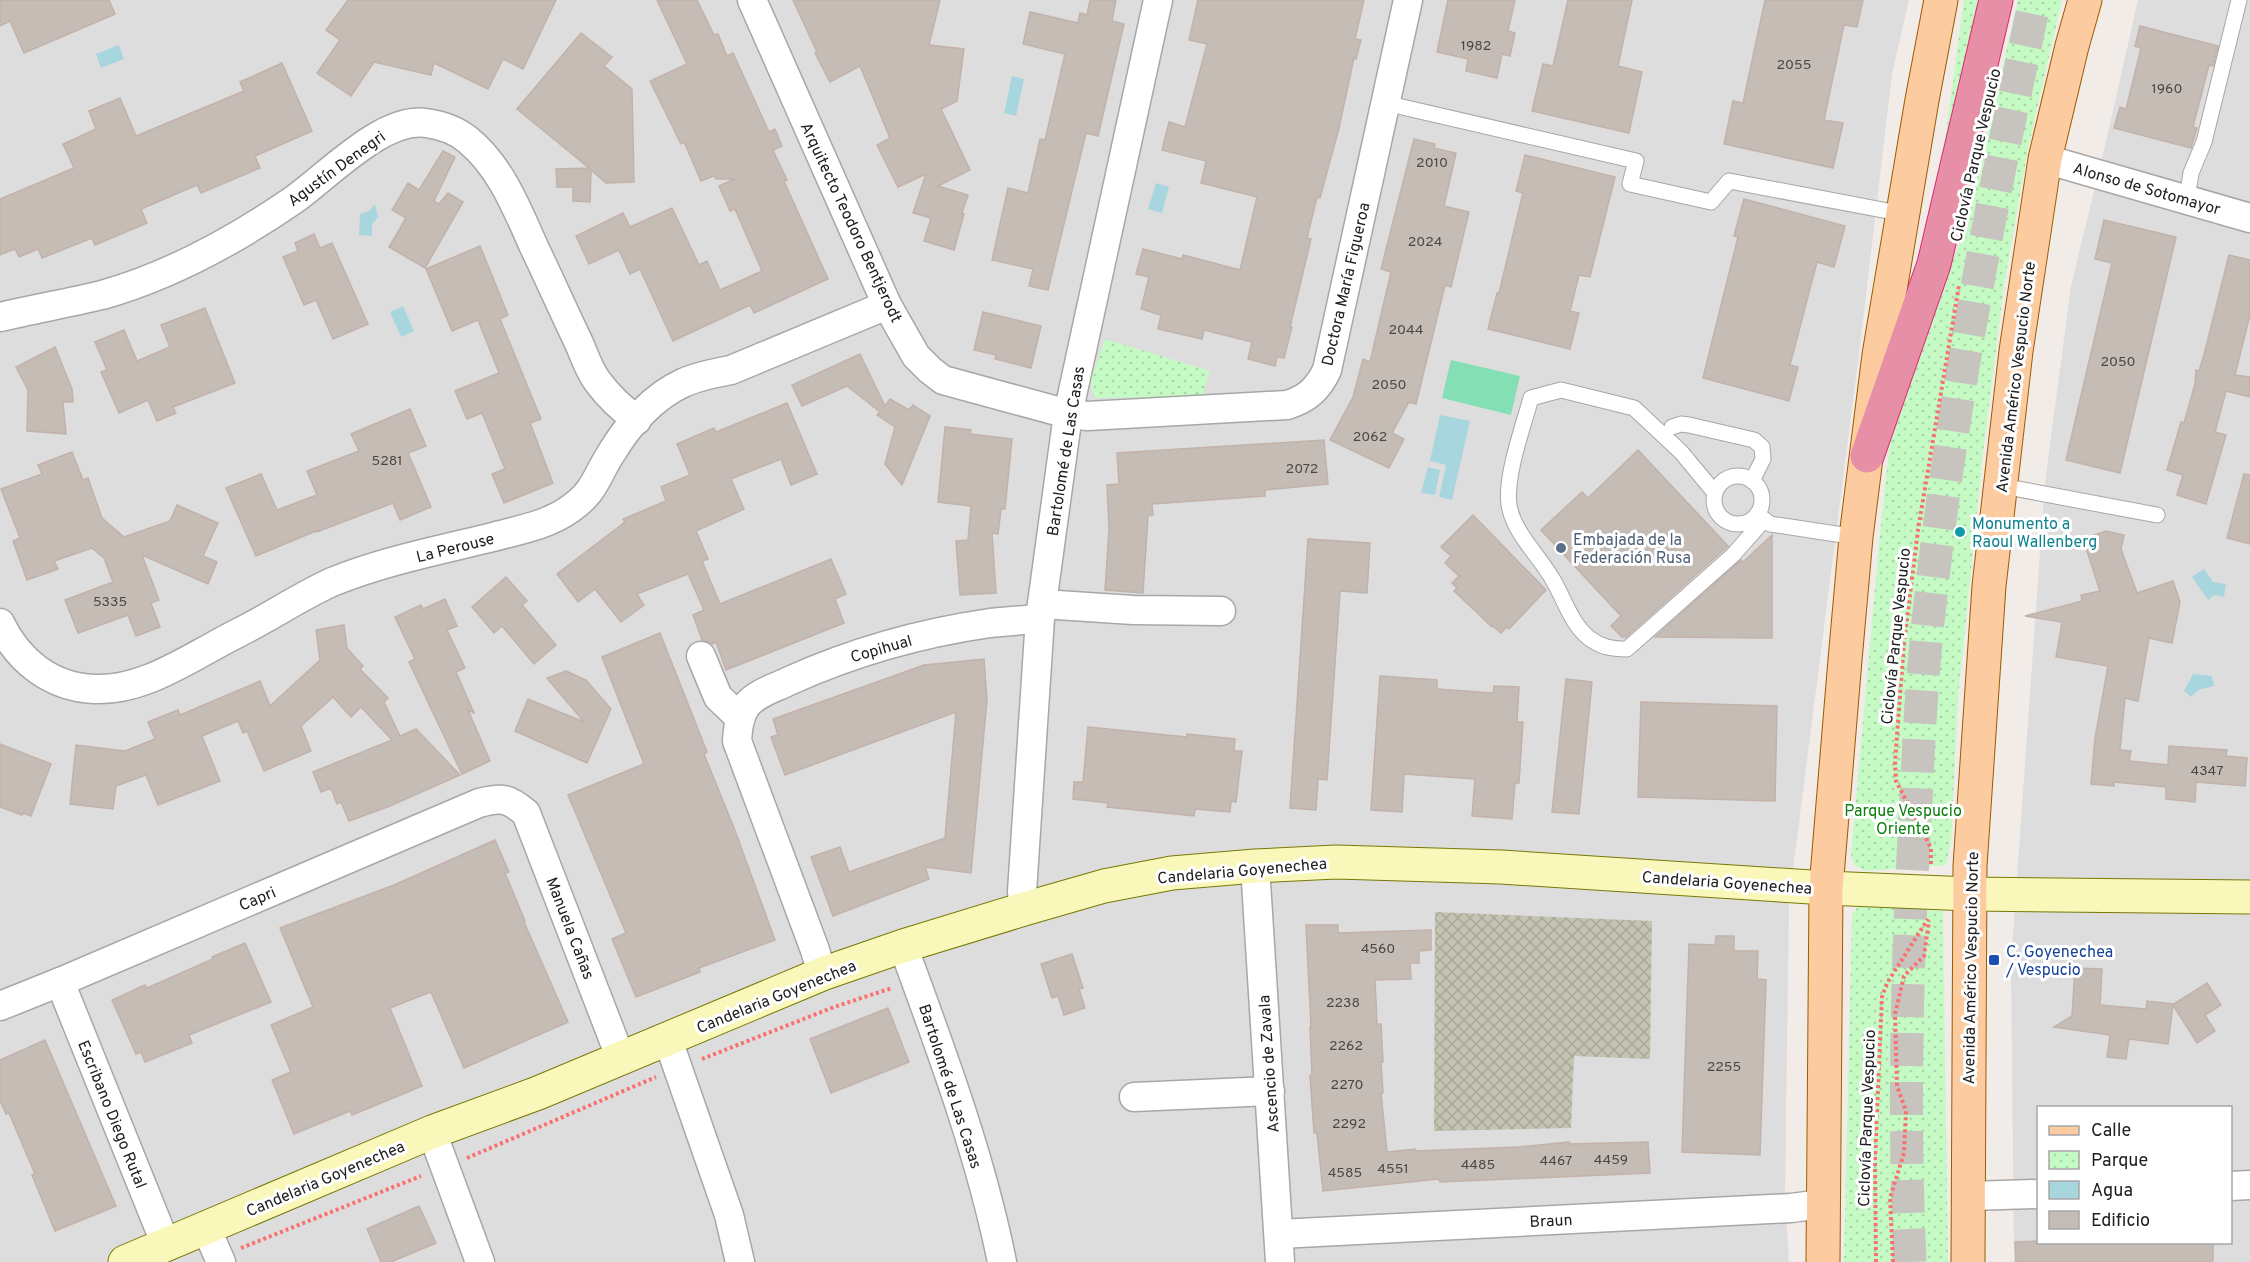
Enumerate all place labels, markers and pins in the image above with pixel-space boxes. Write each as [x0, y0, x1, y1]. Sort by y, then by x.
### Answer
place label: Monumento a Raoul Wallenberg [1972, 515, 2097, 553]
marker: Monumento a Raoul Wallenberg [1953, 525, 1967, 539]
place label: Embajada de la Federación Rusa [1573, 531, 1691, 569]
marker: Embajada de la Federación Rusa [1554, 541, 1568, 555]
place label: C. Goyenechea / Vespucio [2005, 943, 2113, 981]
marker: C. Goyenechea / Vespucio [1987, 953, 2001, 967]

